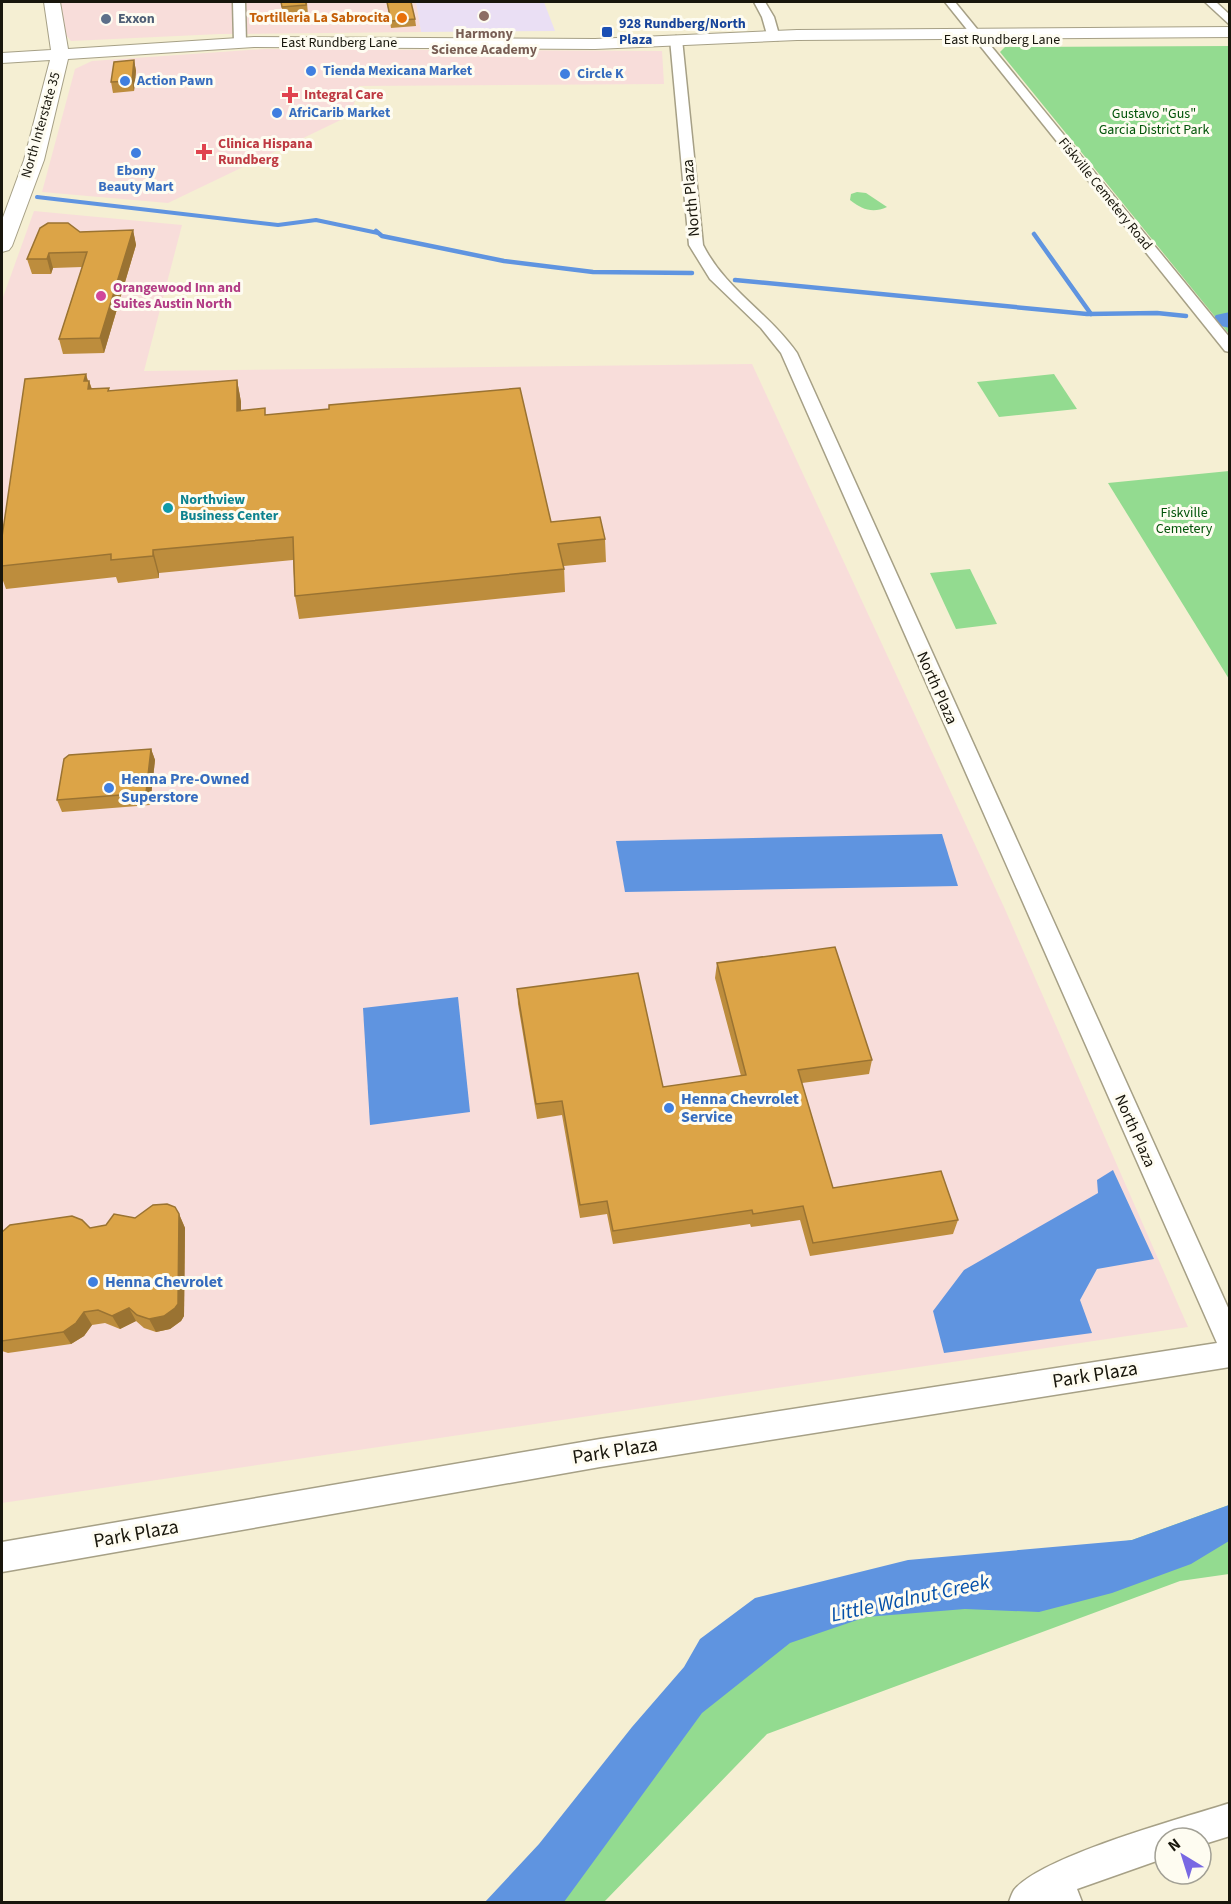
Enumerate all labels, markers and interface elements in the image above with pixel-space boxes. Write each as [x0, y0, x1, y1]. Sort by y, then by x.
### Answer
place label: Tortilleria La Sabrocita [249, 8, 390, 28]
place label: Exxon [118, 9, 155, 29]
marker: Harmony Science Academy [477, 9, 491, 23]
marker: Tortilleria La Sabrocita [395, 11, 409, 25]
marker: Exxon [99, 12, 113, 26]
place label: 928 Rundberg/North Plaza [619, 14, 746, 50]
place label: Harmony Science Academy [431, 24, 538, 60]
marker: 928 Rundberg/North Plaza [600, 25, 614, 39]
street label: East Rundberg Lane [944, 30, 1060, 50]
street label: East Rundberg Lane [281, 33, 397, 53]
place label: Tienda Mexicana Market [323, 61, 473, 81]
marker: Tienda Mexicana Market [304, 64, 318, 78]
place label: Circle K [577, 64, 624, 84]
marker: Circle K [558, 67, 572, 81]
street label: North Interstate 35 [16, 70, 66, 180]
place label: Action Pawn [136, 71, 213, 91]
marker: Action Pawn [118, 74, 132, 88]
place label: Integral Care [304, 85, 384, 105]
marker: Integral Care [281, 86, 299, 104]
place label: AfriCarib Market [288, 103, 391, 123]
park label: Gustavo "Gus" Garcia District Park [1099, 104, 1209, 140]
marker: AfriCarib Market [270, 106, 284, 120]
place label: Clinica Hispana Rundberg [218, 134, 313, 170]
street label: Fiskville Cemetery Road [1053, 134, 1157, 254]
marker: Clinica Hispana Rundberg [195, 143, 213, 161]
marker: Ebony Beauty Mart [129, 146, 143, 160]
street label: North Plaza [677, 158, 705, 238]
place label: Ebony Beauty Mart [98, 161, 174, 197]
place label: Orangewood Inn and Suites Austin North [113, 278, 241, 314]
marker: Orangewood Inn and Suites Austin North [94, 289, 108, 303]
place label: Northview Business Center [180, 490, 279, 526]
marker: Northview Business Center [161, 501, 175, 515]
park label: Fiskville Cemetery [1156, 503, 1213, 539]
street label: North Plaza [911, 648, 963, 728]
place label: Henna Pre-Owned Superstore [121, 768, 249, 808]
marker: Henna Pre-Owned Superstore [102, 781, 116, 795]
place label: Henna Chevrolet Service [681, 1088, 799, 1128]
street label: North Plaza [1109, 1091, 1161, 1171]
marker: Henna Chevrolet Service [662, 1101, 676, 1115]
place label: Henna Chevrolet [105, 1271, 223, 1293]
marker: Henna Chevrolet [86, 1275, 100, 1289]
street label: Park Plaza [1050, 1354, 1140, 1396]
street label: Park Plaza [570, 1430, 660, 1472]
street label: Park Plaza [91, 1513, 181, 1555]
water label: Little Walnut Creek [828, 1566, 993, 1629]
north arrow [1153, 1826, 1213, 1886]
text: N [1163, 1833, 1185, 1857]

